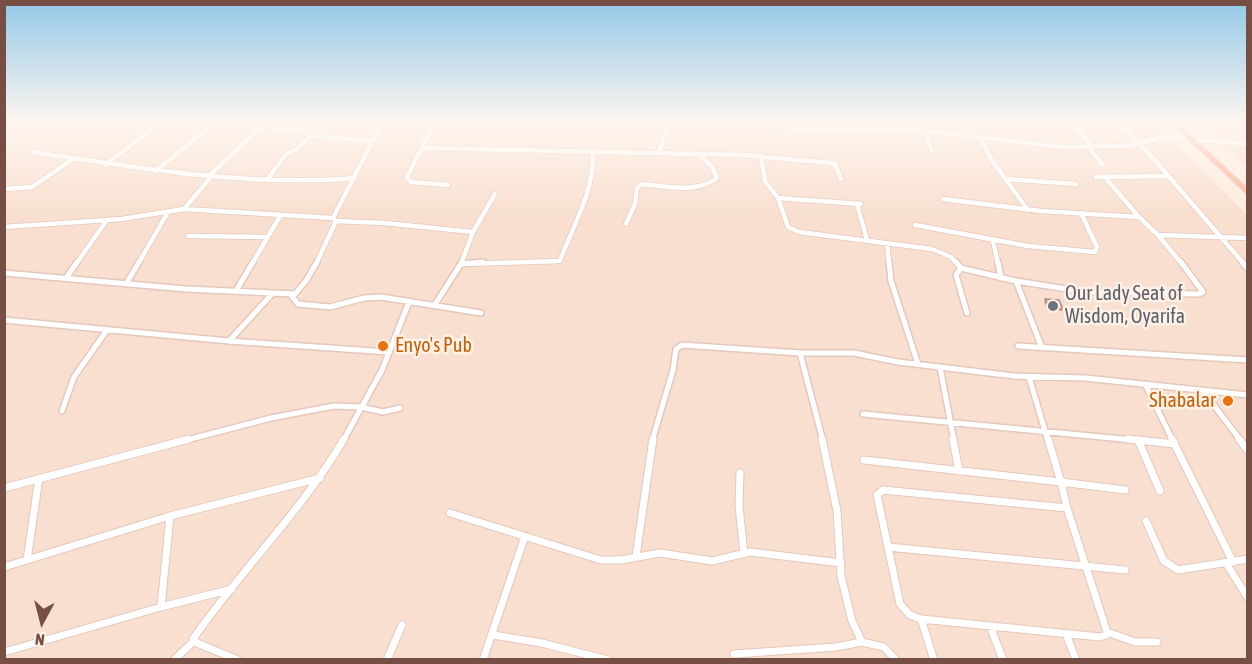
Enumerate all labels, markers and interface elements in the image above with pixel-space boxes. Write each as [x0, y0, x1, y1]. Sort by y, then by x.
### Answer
place label: Our Lady Seat of Wisdom, Oyarifa [1065, 282, 1185, 329]
marker: Our Lady Seat of Wisdom, Oyarifa [1046, 299, 1060, 313]
place label: Enyo's Pub [395, 334, 472, 358]
marker: Enyo's Pub [376, 339, 390, 353]
place label: Shabalar [1149, 389, 1216, 413]
marker: Shabalar [1221, 394, 1235, 408]
north arrow [12, 592, 72, 652]
text: N [34, 630, 46, 649]

